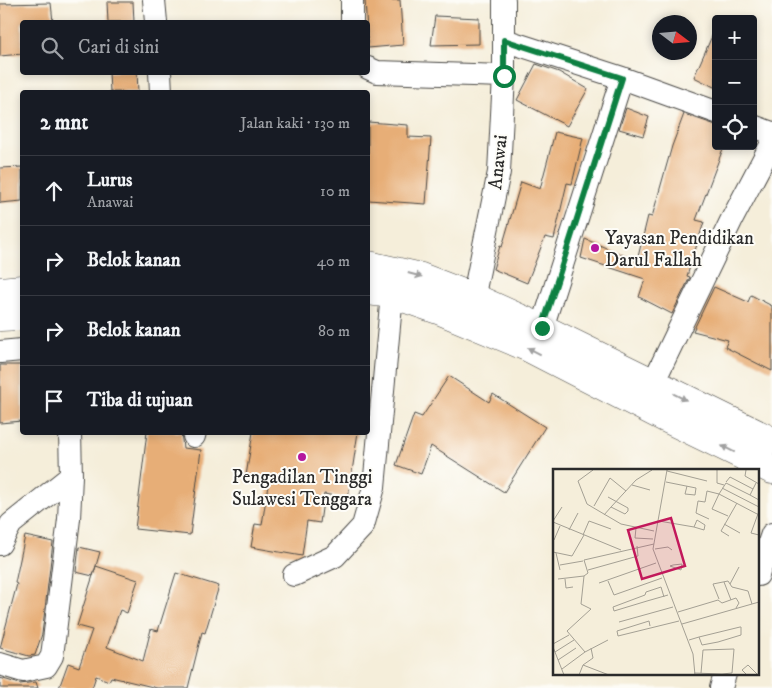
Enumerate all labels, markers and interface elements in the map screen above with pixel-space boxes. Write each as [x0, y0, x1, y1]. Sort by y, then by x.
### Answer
north arrow [652, 15, 697, 60]
map controls [712, 15, 757, 150]
button: + [712, 15, 757, 60]
search box [20, 20, 370, 75]
icon: search [38, 34, 66, 62]
text: Cari di sini [78, 36, 159, 59]
button: − [712, 60, 757, 105]
route start [493, 65, 516, 88]
button: locate [712, 105, 757, 150]
text: 2 mnt [40, 110, 88, 136]
text: Jalan kaki · 130 m [240, 113, 350, 133]
street label: Anawai [484, 133, 513, 191]
text: Lurus [87, 169, 132, 192]
icon: ahead [40, 177, 68, 205]
text: 10 m [320, 181, 350, 201]
text: Anawai [87, 192, 133, 212]
place label: Yayasan Pendidikan Darul Fallah [605, 227, 754, 272]
marker: Yayasan Pendidikan Darul Fallah [589, 242, 601, 254]
icon: right [40, 247, 68, 275]
text: Belok kanan [87, 249, 181, 272]
text: 40 m [317, 251, 350, 271]
one-way arrow [408, 272, 423, 280]
icon: right [40, 317, 68, 345]
route end [531, 317, 554, 340]
text: Belok kanan [87, 319, 181, 342]
text: 80 m [318, 321, 350, 341]
one-way arrow [526, 347, 541, 355]
icon: arrive [40, 387, 68, 415]
text: Tiba di tujuan [87, 389, 193, 412]
one-way arrow [673, 393, 687, 401]
one-way arrow [721, 444, 735, 452]
marker: Pengadilan Tinggi Sulawesi Tenggara [296, 451, 308, 463]
place label: Pengadilan Tinggi Sulawesi Tenggara [232, 466, 372, 511]
inset map [553, 469, 760, 676]

